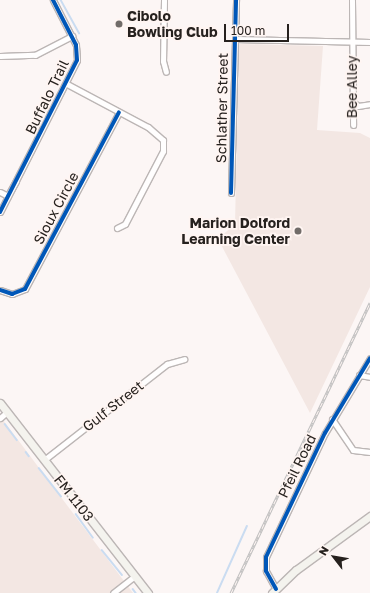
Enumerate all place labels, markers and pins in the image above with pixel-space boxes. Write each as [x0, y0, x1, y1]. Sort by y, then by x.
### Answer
place label: Cibolo Bowling Club [127, 8, 217, 40]
marker: Cibolo Bowling Club [114, 19, 124, 29]
place label: Marion Dolford Learning Center [181, 215, 290, 248]
marker: Marion Dolford Learning Center [293, 226, 303, 236]

